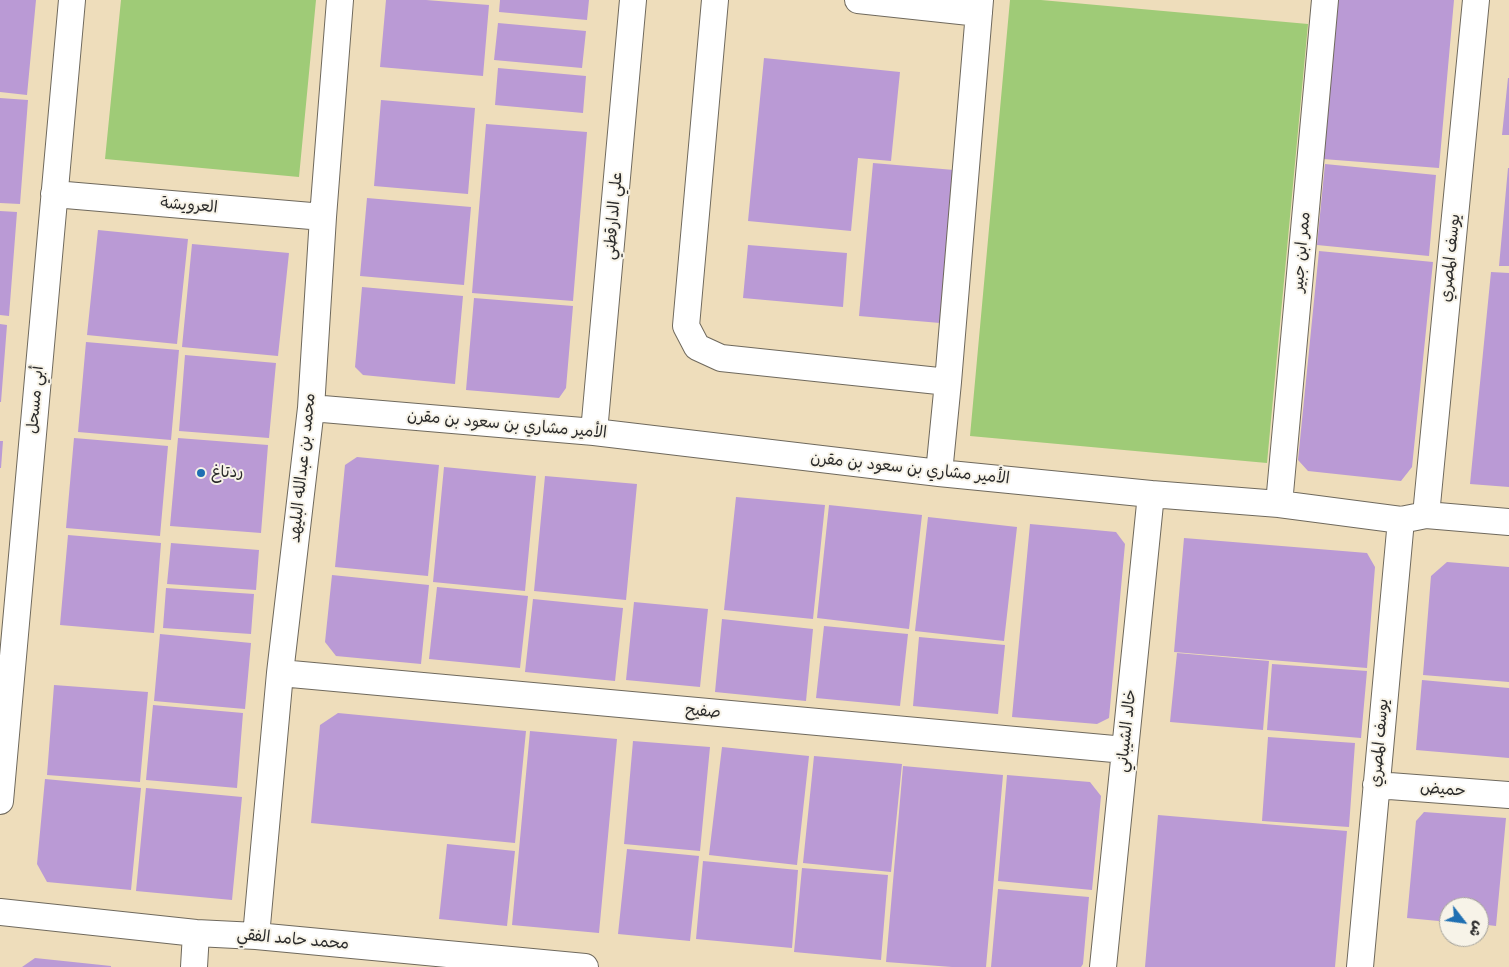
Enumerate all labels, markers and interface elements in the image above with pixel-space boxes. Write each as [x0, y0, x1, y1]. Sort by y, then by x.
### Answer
street label: علي الدارقطني [601, 171, 627, 261]
street label: العرويشة [160, 194, 218, 218]
street label: ممر ابن جبير [1289, 211, 1315, 293]
street label: يوسف المصري [1437, 213, 1465, 303]
street label: أبي مسحل [23, 365, 49, 435]
street label: محمد بن عبدالله البليهد [286, 392, 320, 544]
street label: الأمير مشاري بن سعود بن مقرن [406, 407, 608, 443]
street label: الأمير مشاري بن سعود بن مقرن [809, 449, 1011, 489]
place label: ردتاغ [211, 463, 243, 483]
marker: ردتاغ [195, 467, 207, 479]
street label: خالد الشيباني [1113, 689, 1141, 773]
street label: يوسف المصري [1367, 698, 1393, 788]
street label: صفيح [685, 701, 721, 723]
street label: حميض [1419, 778, 1467, 802]
north arrow [1439, 897, 1489, 947]
text: ش [1462, 916, 1491, 942]
street label: محمد حامد الفقي [236, 926, 350, 954]

